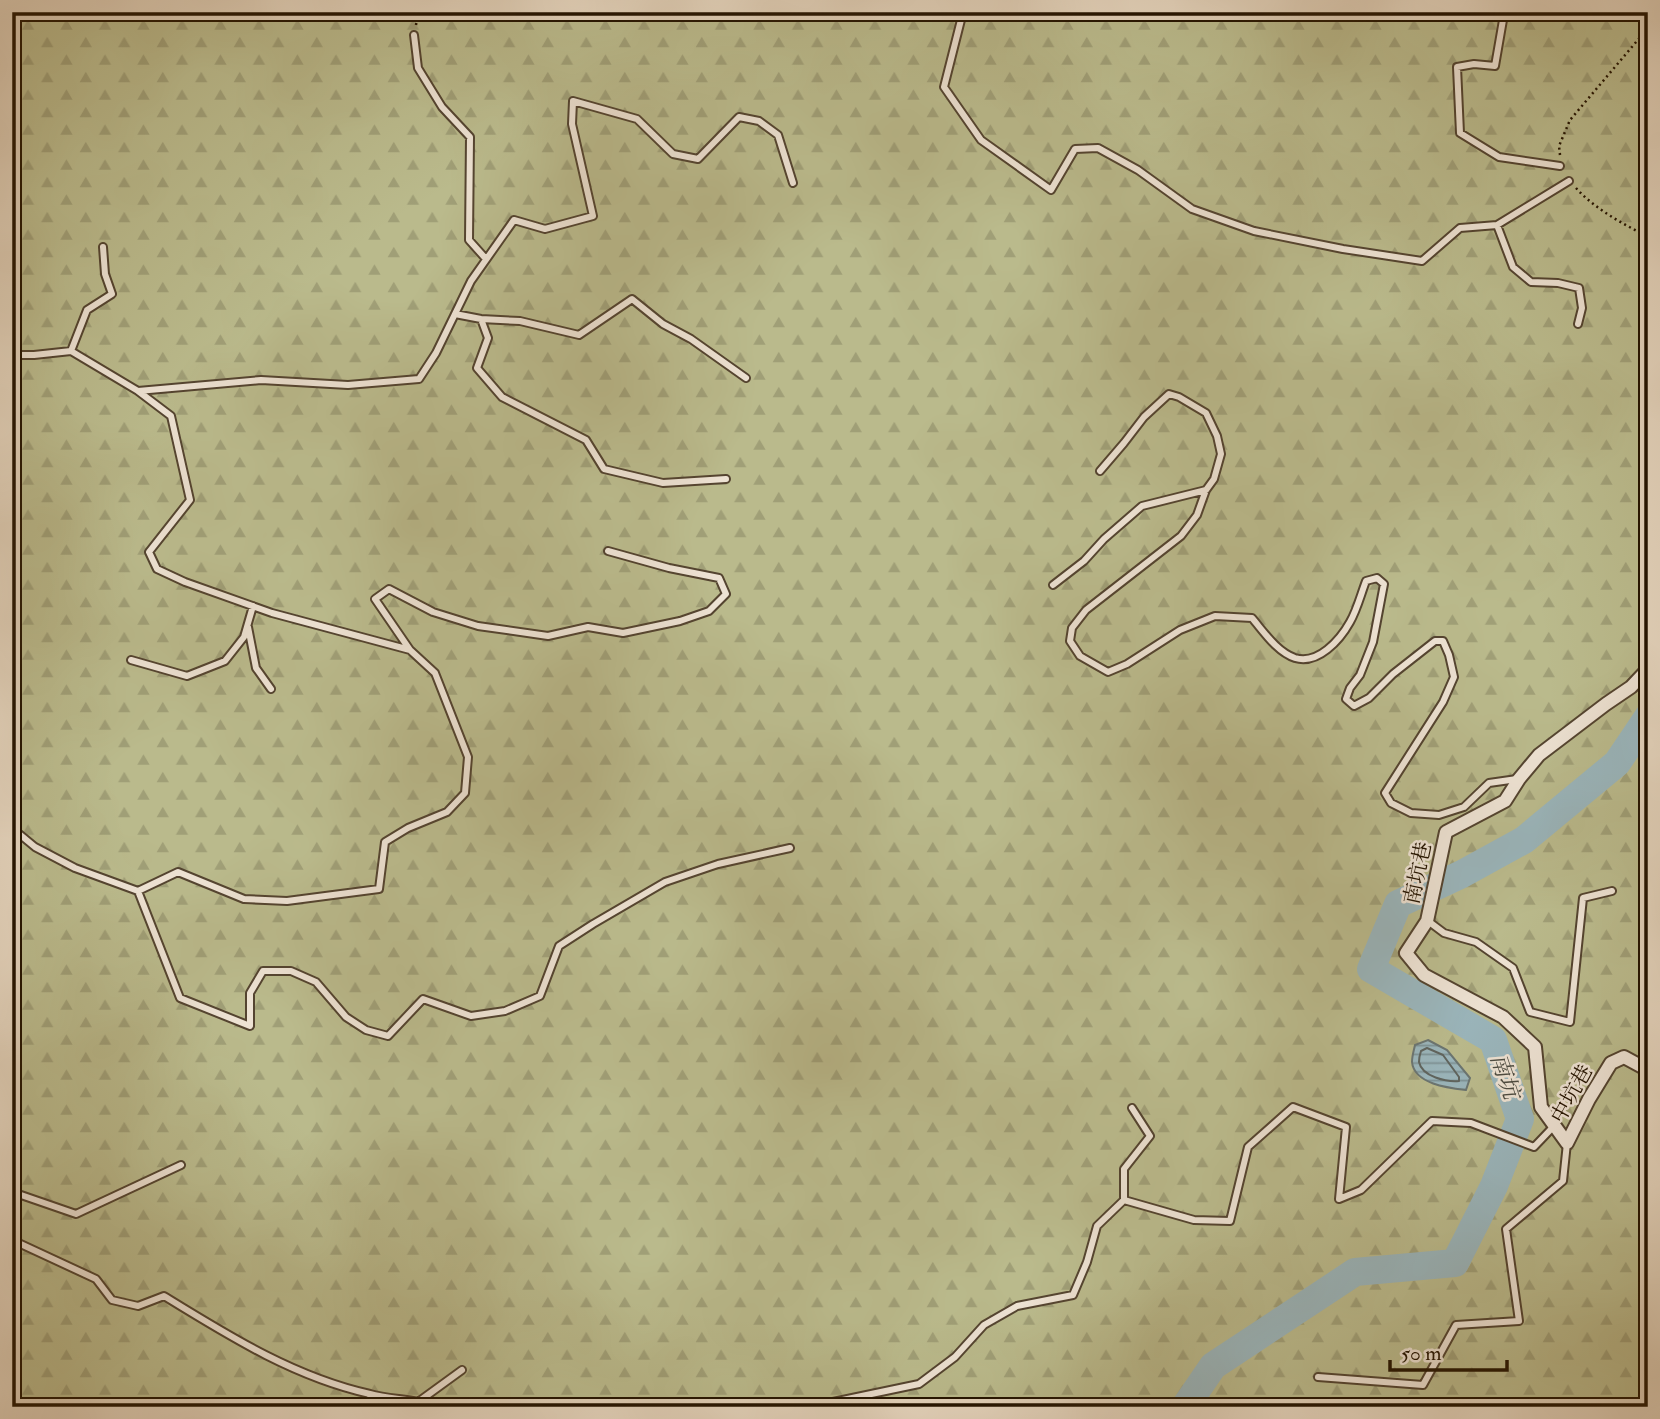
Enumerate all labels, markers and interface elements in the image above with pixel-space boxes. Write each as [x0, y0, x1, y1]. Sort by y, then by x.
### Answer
street label: 南坑巷 [1398, 839, 1438, 907]
water label: 南坑 [1484, 1050, 1527, 1105]
street label: 中坑巷 [1545, 1060, 1599, 1128]
scale bar [1390, 1328, 1508, 1372]
text: 50 m [1401, 1340, 1442, 1367]

